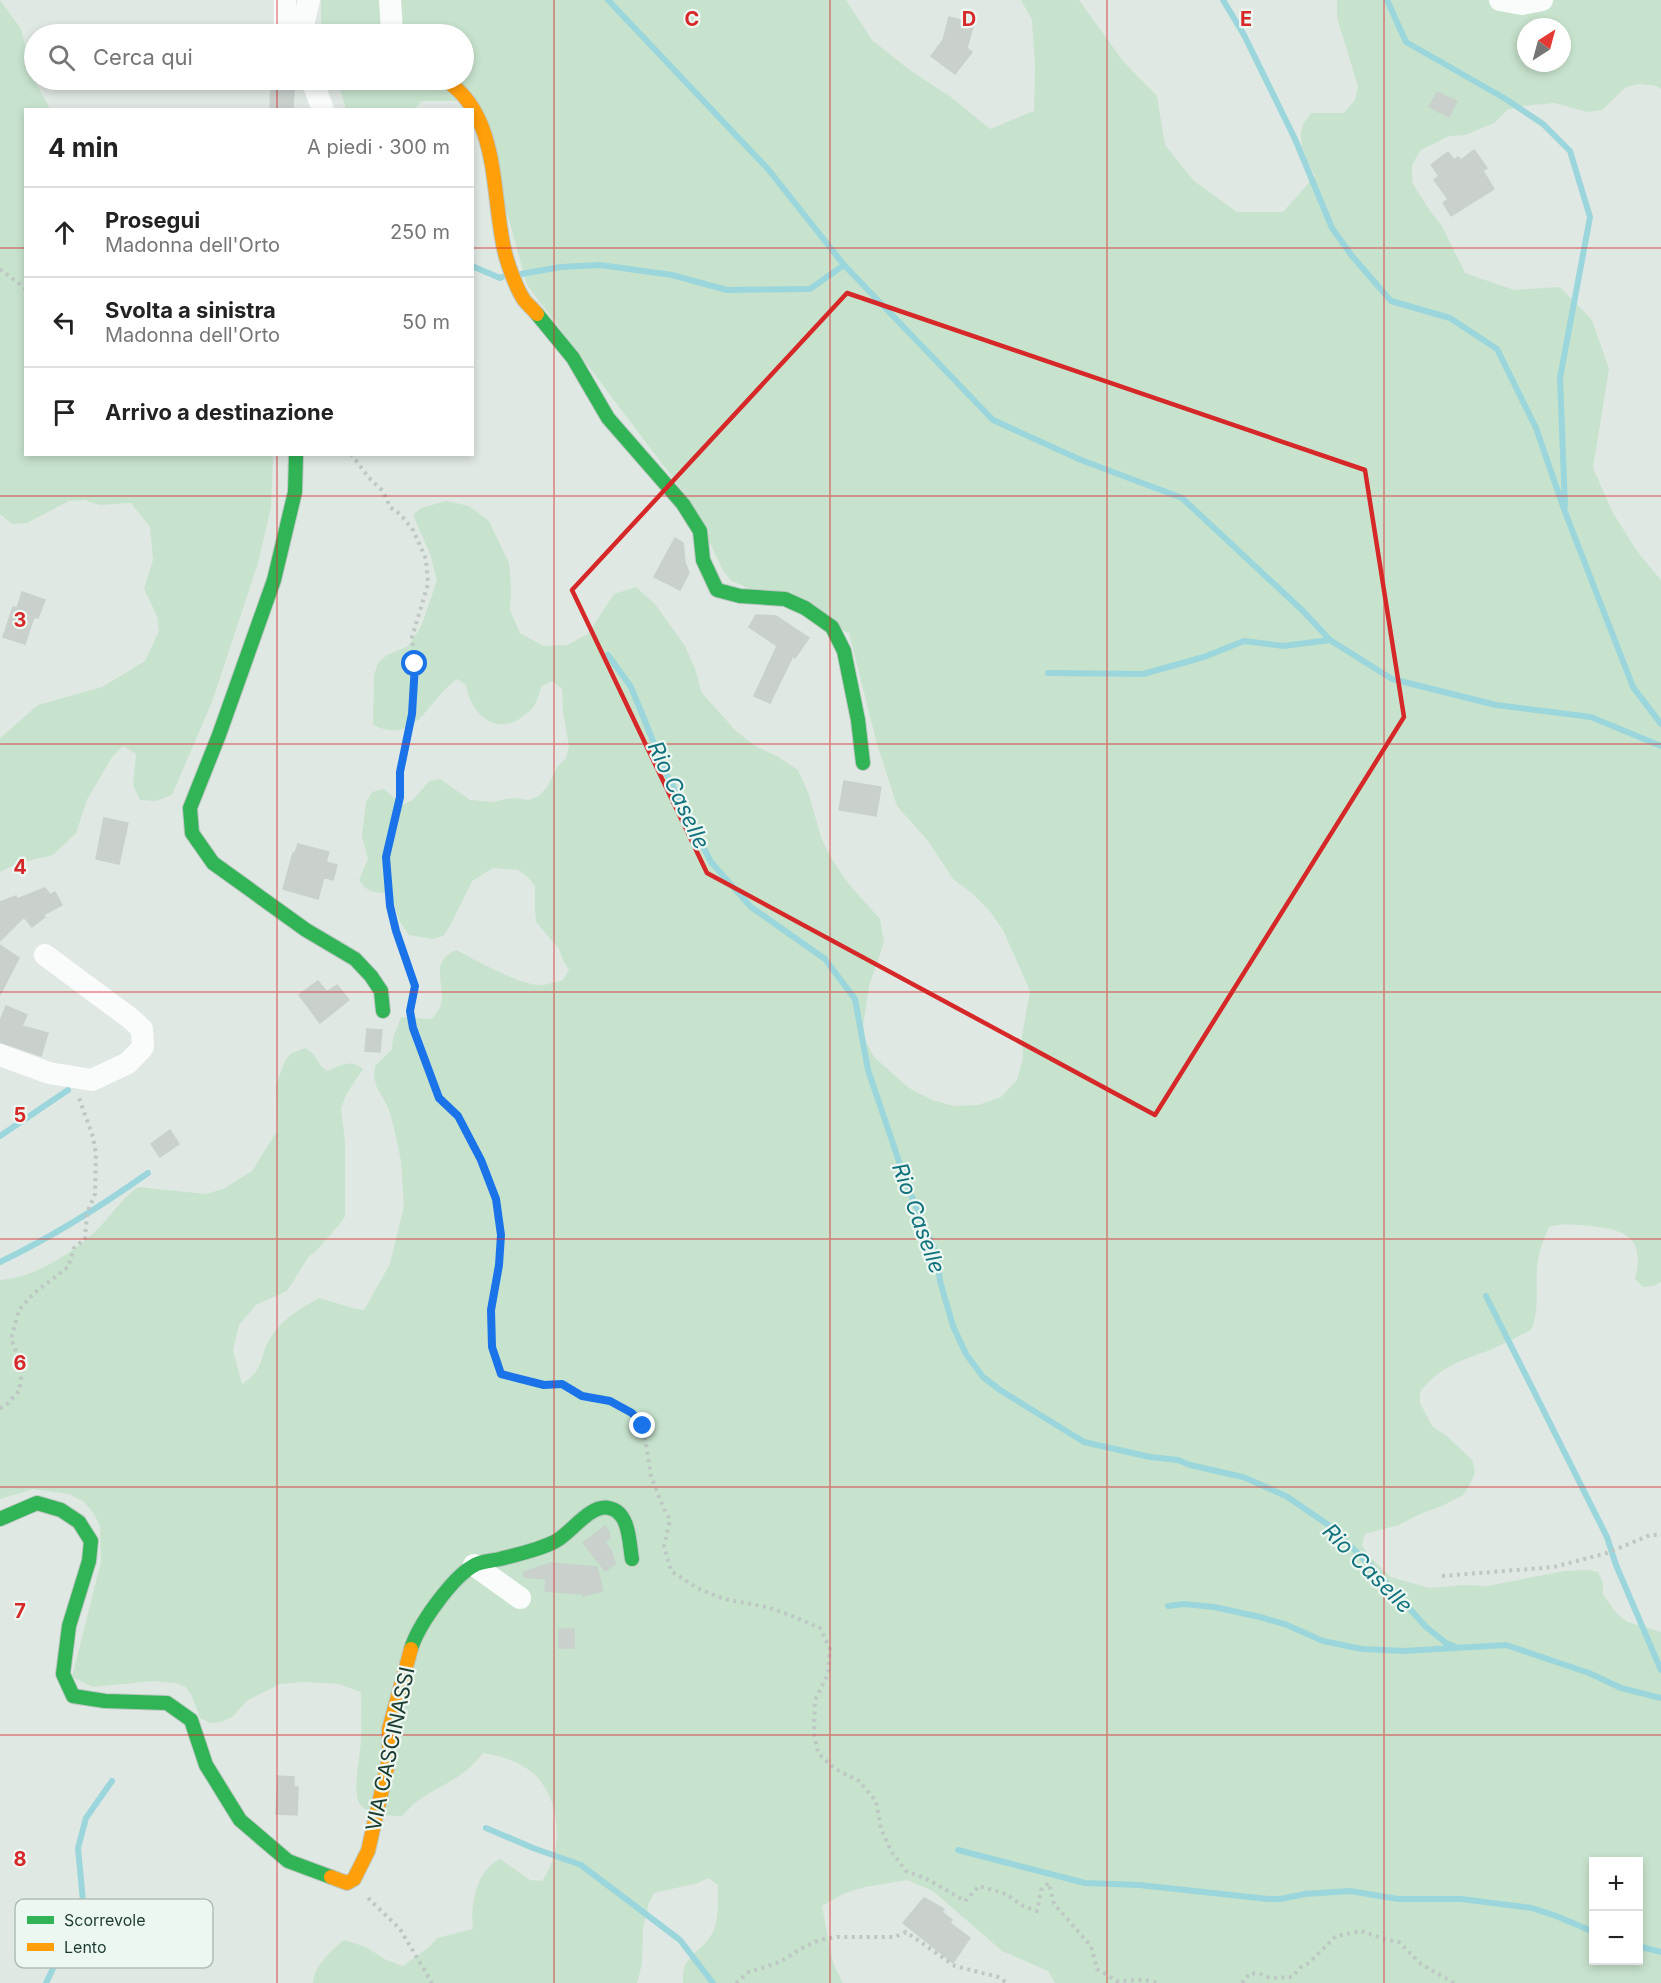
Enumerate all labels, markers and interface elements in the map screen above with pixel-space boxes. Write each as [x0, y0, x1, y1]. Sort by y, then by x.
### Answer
text: C [685, 7, 699, 31]
text: D [962, 7, 976, 31]
text: E [1240, 7, 1252, 31]
north arrow [1517, 18, 1571, 72]
search box [24, 24, 474, 90]
icon: search [45, 41, 78, 74]
text: Cerca qui [93, 44, 193, 70]
text: 4 min [48, 132, 119, 163]
text: A piedi · 300 m [307, 135, 450, 159]
text: Prosegui [105, 207, 200, 233]
icon: ahead [48, 216, 81, 249]
text: 250 m [390, 220, 450, 244]
text: Madonna dell'Orto [105, 233, 280, 257]
text: Svolta a sinistra [105, 297, 276, 323]
icon: left [48, 306, 81, 339]
text: 50 m [402, 310, 450, 334]
text: Madonna dell'Orto [105, 323, 280, 347]
icon: arrive [48, 396, 81, 429]
text: Arrivo a destinazione [105, 399, 334, 425]
text: 3 [14, 608, 26, 632]
route start [401, 650, 427, 676]
water label: Rio Caselle [643, 737, 715, 853]
text: 4 [13, 855, 27, 879]
text: 5 [14, 1103, 26, 1127]
water label: Rio Caselle [887, 1159, 951, 1277]
text: 6 [14, 1351, 27, 1375]
route end [629, 1412, 655, 1438]
water label: Rio Caselle [1318, 1518, 1418, 1618]
text: 7 [14, 1599, 26, 1623]
street label: VIA CASCINASSI [360, 1665, 420, 1833]
text: 8 [13, 1847, 27, 1871]
map controls [1589, 1857, 1643, 1965]
button: + [1589, 1857, 1643, 1911]
legend [15, 1899, 213, 1968]
text: Scorrevole [64, 1910, 146, 1930]
button: − [1589, 1911, 1643, 1965]
text: Lento [64, 1937, 107, 1957]

